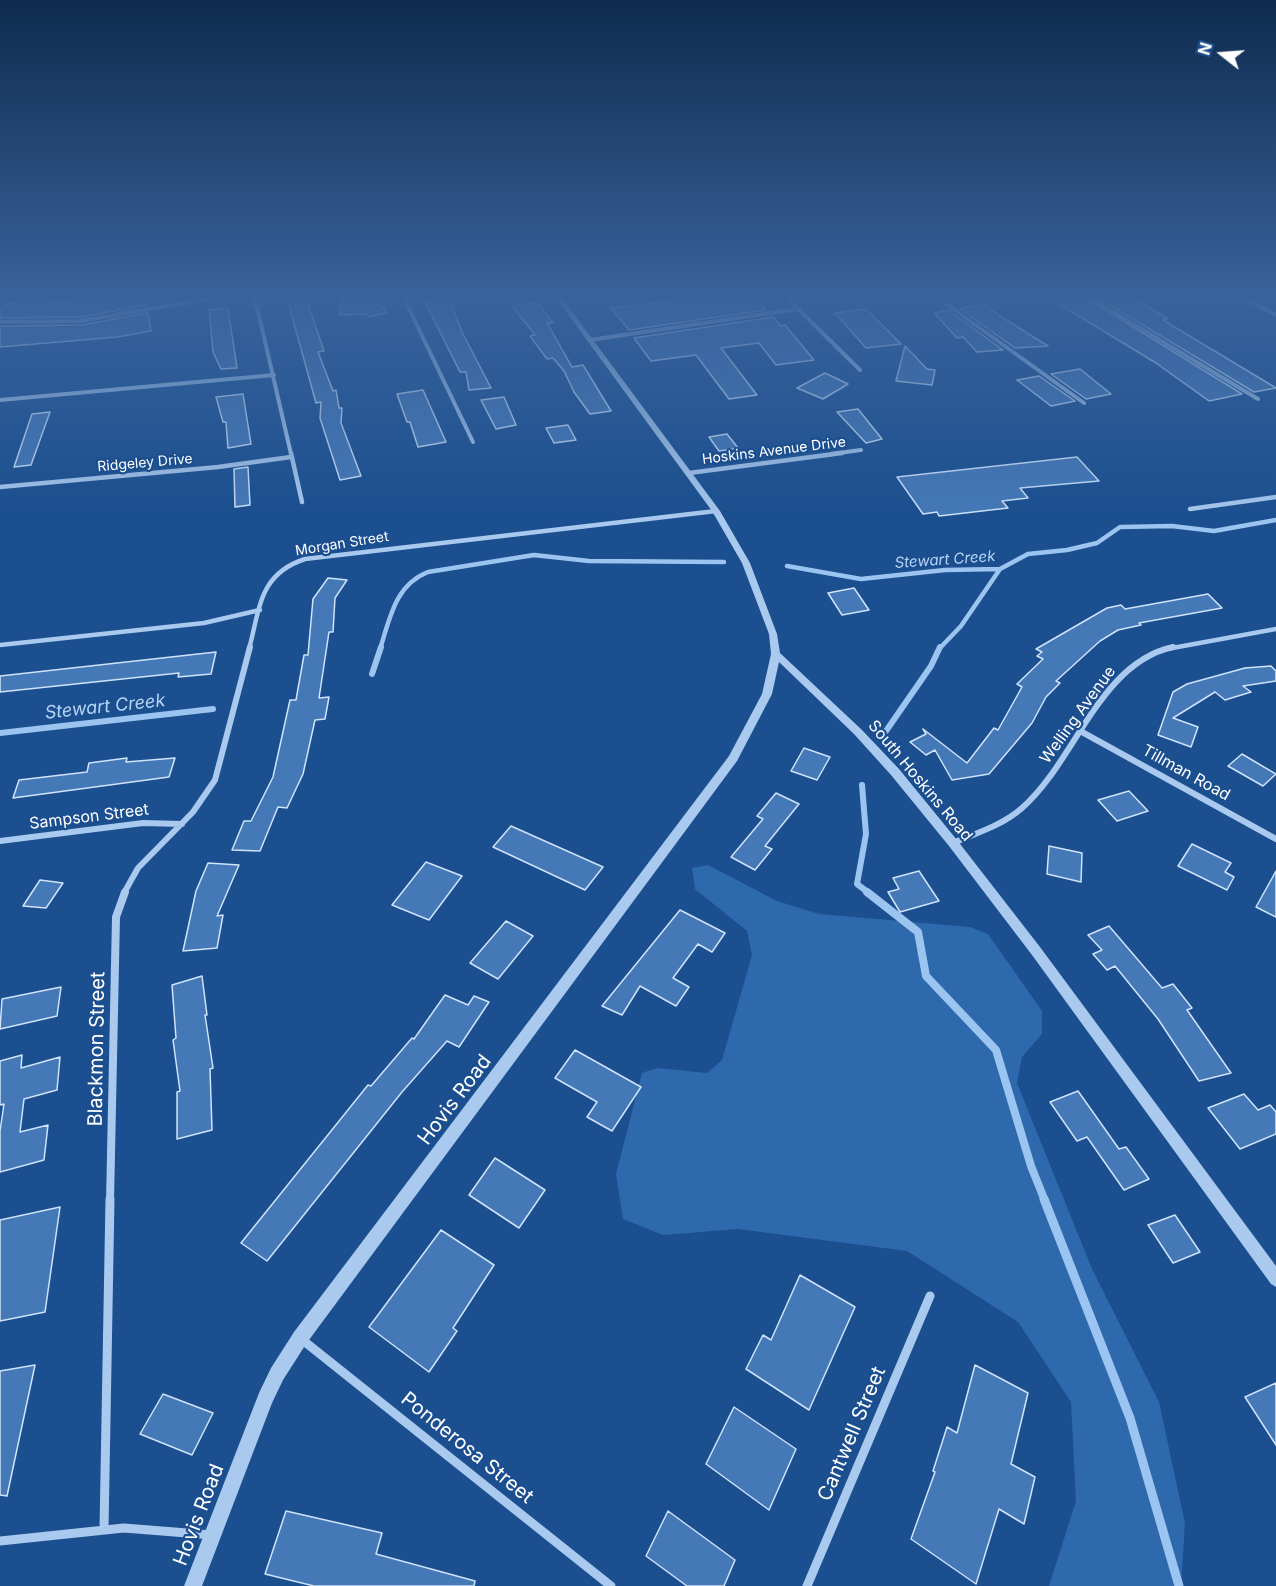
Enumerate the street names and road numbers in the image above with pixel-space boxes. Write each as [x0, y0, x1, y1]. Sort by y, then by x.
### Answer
street label: Hoskins Avenue Drive [701, 434, 847, 468]
street label: Ridgeley Drive [97, 450, 193, 476]
street label: Morgan Street [294, 528, 390, 560]
street label: Welling Avenue [1036, 662, 1120, 768]
street label: South Hoskins Road [864, 717, 976, 845]
street label: Tillman Road [1139, 741, 1233, 805]
street label: Sampson Street [28, 800, 150, 834]
street label: Blackmon Street [84, 971, 110, 1127]
street label: Hovis Road [413, 1050, 497, 1150]
street label: Cantwell Street [813, 1363, 891, 1505]
street label: Ponderosa Street [396, 1387, 538, 1509]
street label: Hovis Road [169, 1461, 229, 1569]

